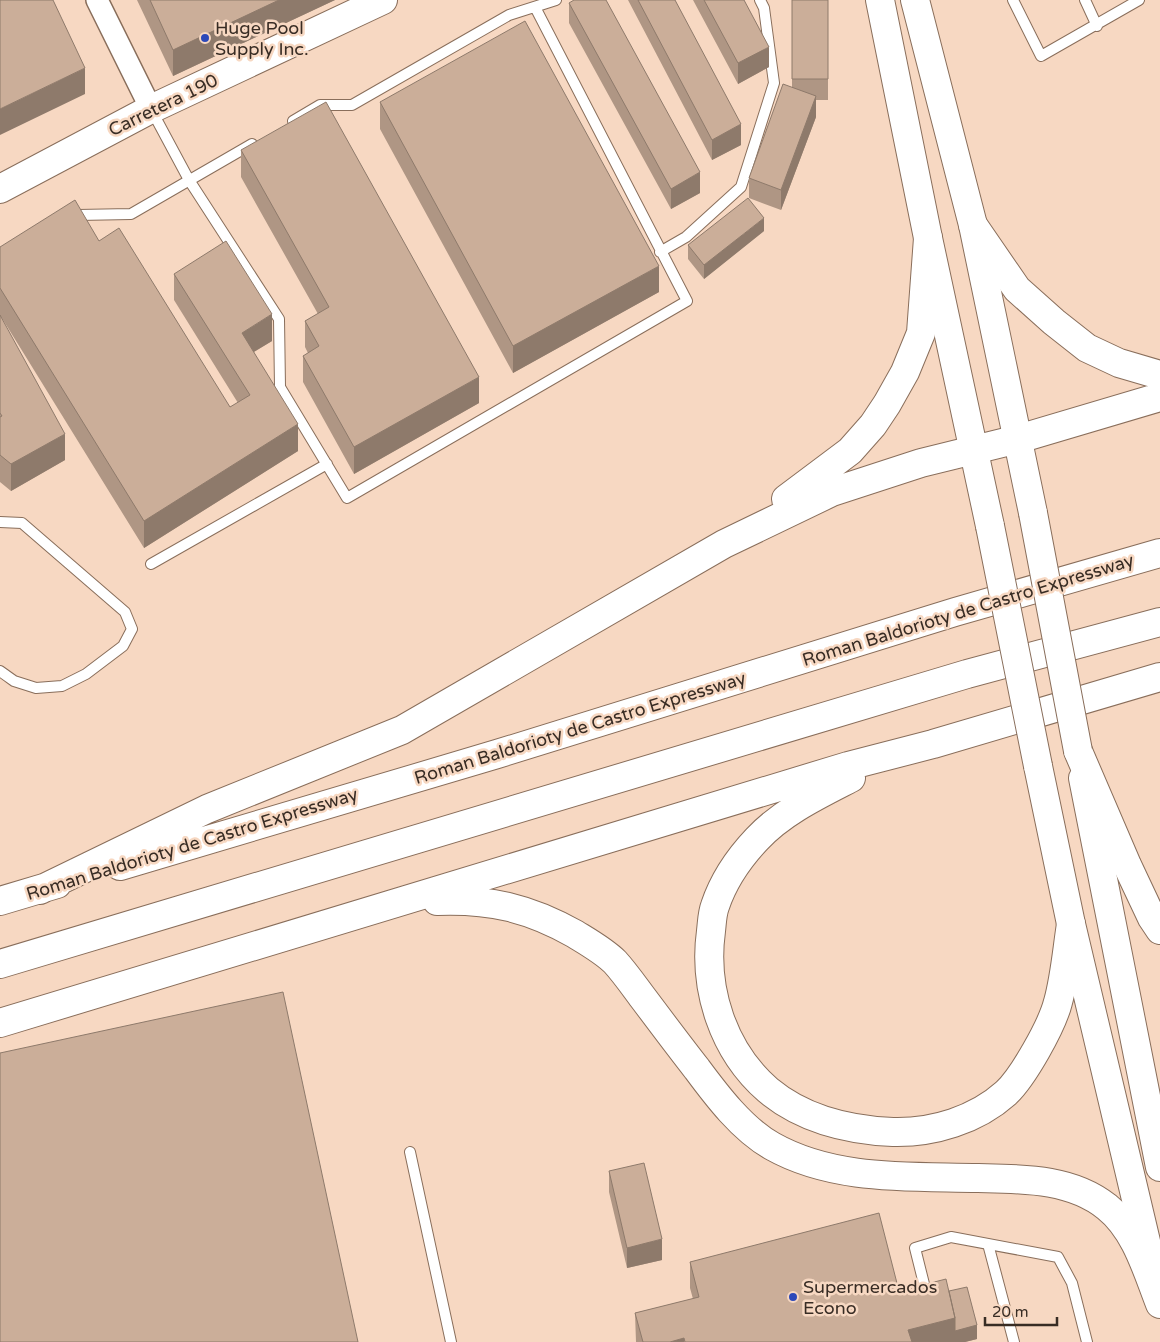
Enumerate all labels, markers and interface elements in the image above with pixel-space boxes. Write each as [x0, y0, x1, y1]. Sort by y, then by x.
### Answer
place label: Huge Pool Supply Inc. [215, 17, 309, 60]
marker: Huge Pool Supply Inc. [199, 32, 211, 44]
street label: Carretera 190 [105, 69, 221, 141]
street label: Roman Baldorioty de Castro Expressway [799, 549, 1137, 671]
street label: Roman Baldorioty de Castro Expressway [411, 667, 749, 789]
street label: Roman Baldorioty de Castro Expressway [23, 783, 361, 905]
place label: Supermercados Econo [803, 1276, 937, 1319]
marker: Supermercados Econo [787, 1291, 799, 1303]
scale bar [985, 1294, 1058, 1326]
text: 20 m [992, 1303, 1029, 1321]

